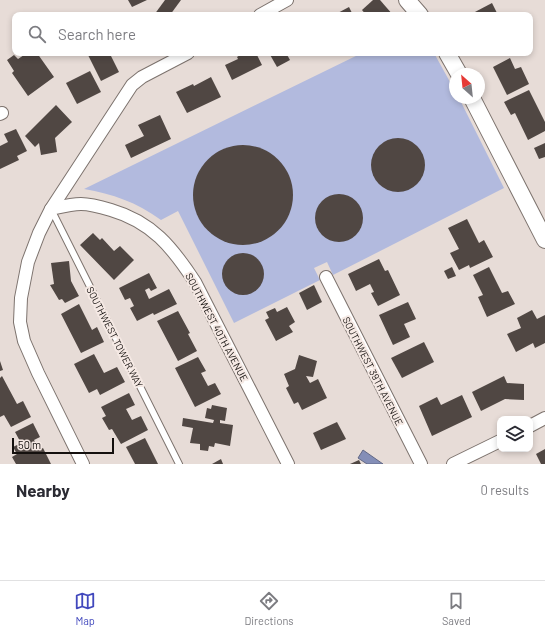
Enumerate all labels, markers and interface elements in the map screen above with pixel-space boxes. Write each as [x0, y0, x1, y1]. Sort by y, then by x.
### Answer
search box [12, 12, 533, 56]
icon: search [26, 23, 48, 45]
text: Search here [58, 25, 136, 43]
north arrow [449, 68, 485, 104]
street label: SOUTHWEST 40TH AVENUE [183, 271, 251, 383]
street label: SOUTHWEST TOWER WAY [84, 284, 146, 390]
street label: SOUTHWEST 39TH AVENUE [340, 315, 406, 427]
map controls [497, 416, 533, 452]
button: layers [497, 416, 533, 452]
scale bar [12, 436, 114, 455]
text: 50 m [18, 438, 41, 451]
text: Nearby [16, 480, 70, 500]
text: 0 results [480, 482, 529, 498]
tab: Map [74, 590, 96, 627]
tab: Directions [244, 590, 294, 627]
tab: Saved [442, 590, 471, 627]

